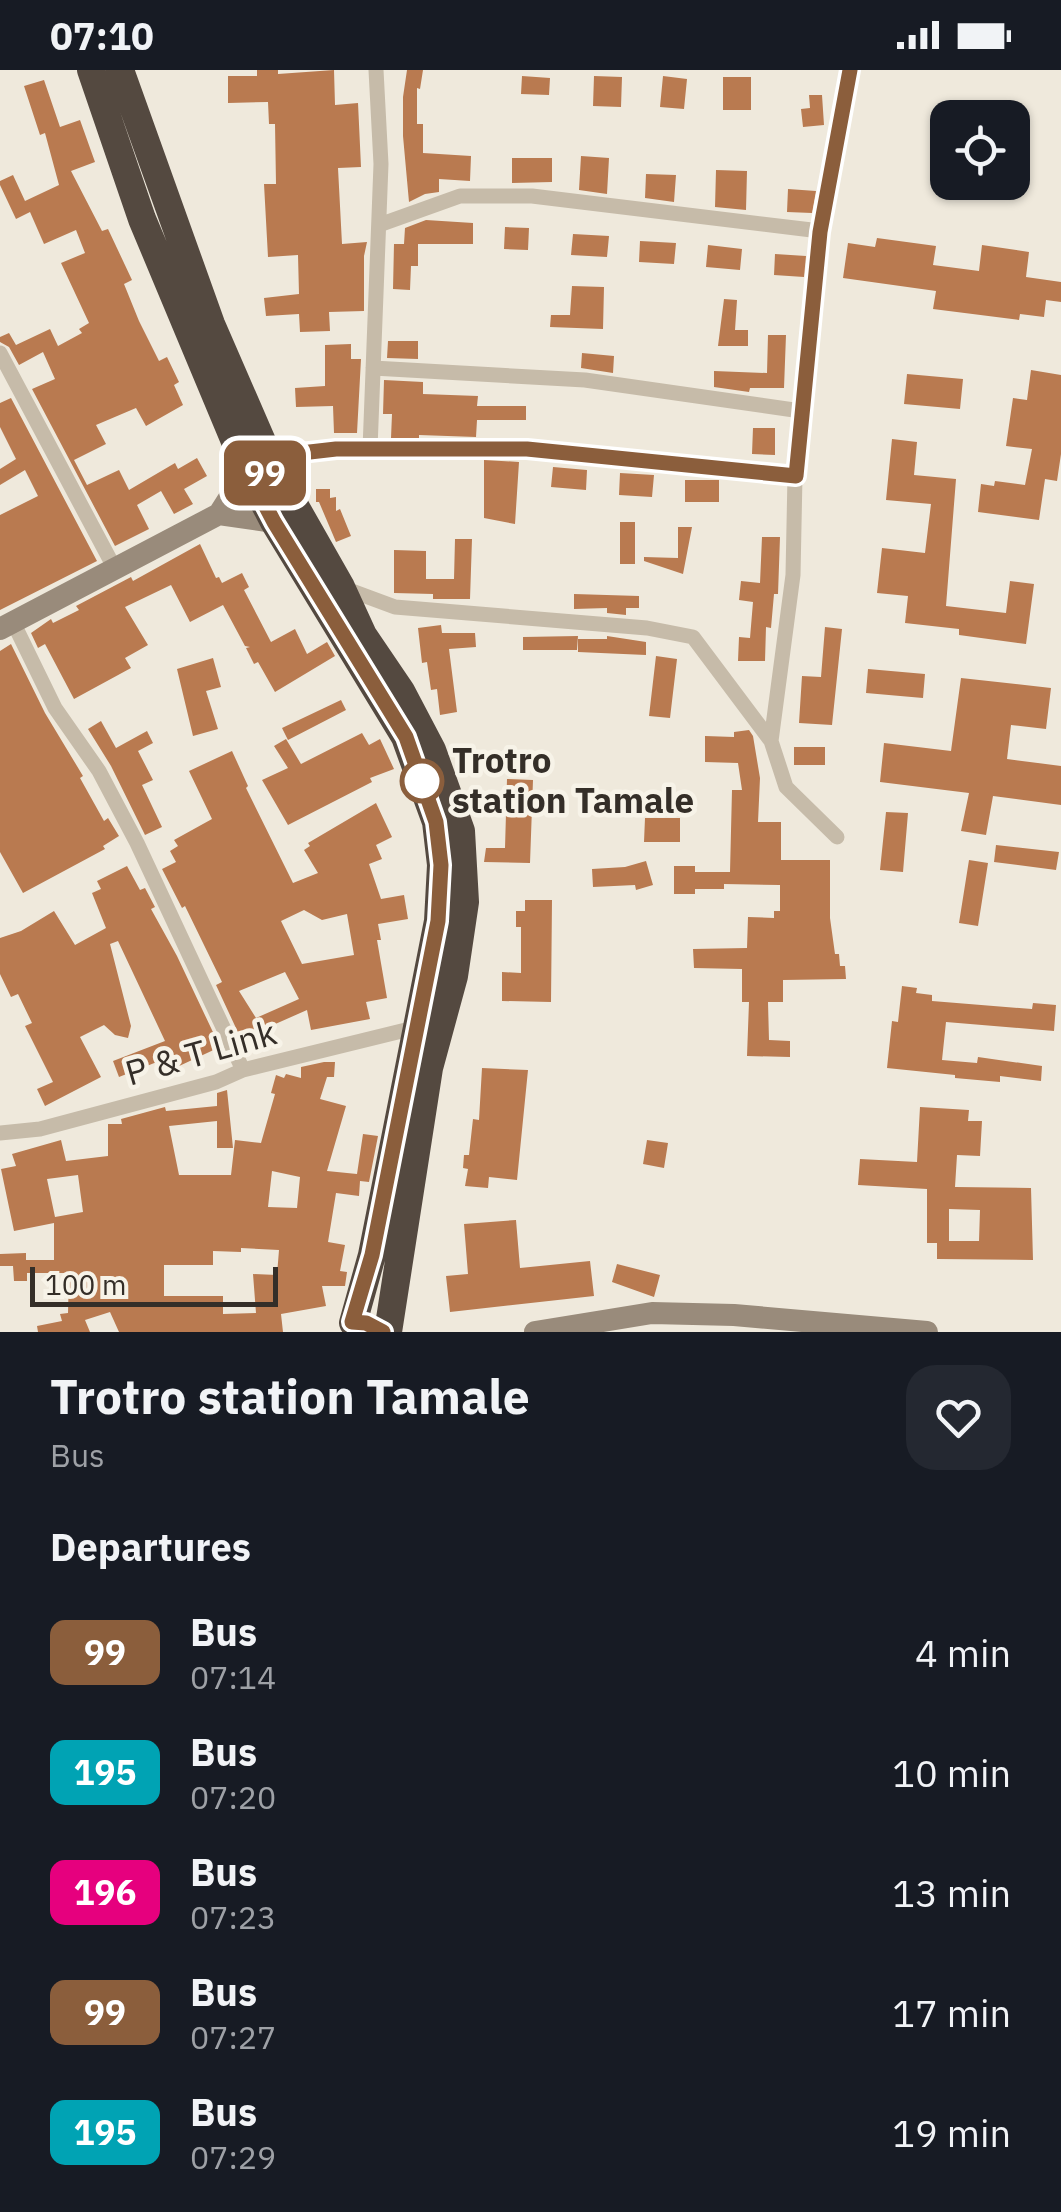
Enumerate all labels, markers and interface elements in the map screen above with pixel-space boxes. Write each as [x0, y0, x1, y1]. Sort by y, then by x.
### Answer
text: 07:10 [50, 11, 154, 60]
map controls [930, 100, 1030, 200]
button: locate [930, 100, 1030, 200]
line badge: 99 [220, 440, 310, 506]
text: 99 [244, 450, 286, 496]
place label: Trotro station Tamale [452, 737, 694, 823]
marker: Trotro station Tamale [401, 760, 443, 802]
street label: P & T Link [120, 1009, 282, 1095]
scale bar [30, 1262, 278, 1306]
text: 100 m [45, 1266, 126, 1303]
text: Trotro station Tamale [50, 1365, 530, 1427]
button: heart [906, 1365, 1011, 1470]
text: Bus [50, 1434, 105, 1476]
text: Departures [50, 1522, 251, 1571]
text: Bus [190, 1607, 257, 1656]
text: 4 min [915, 1628, 1011, 1677]
text: 99 [84, 1629, 126, 1675]
text: 07:14 [190, 1656, 276, 1698]
text: Bus [190, 1727, 257, 1776]
text: 10 min [892, 1748, 1011, 1797]
text: 195 [73, 1749, 137, 1795]
text: 07:20 [190, 1776, 276, 1818]
text: Bus [190, 1847, 257, 1896]
text: 13 min [892, 1868, 1011, 1917]
text: 196 [73, 1869, 137, 1915]
text: 07:23 [190, 1896, 276, 1938]
text: Bus [190, 1967, 257, 2016]
text: 17 min [892, 1988, 1011, 2037]
text: 99 [84, 1989, 126, 2035]
text: 07:27 [190, 2016, 276, 2058]
text: Bus [190, 2087, 257, 2136]
text: 19 min [892, 2108, 1011, 2157]
text: 195 [73, 2109, 137, 2155]
text: 07:29 [190, 2136, 276, 2178]

